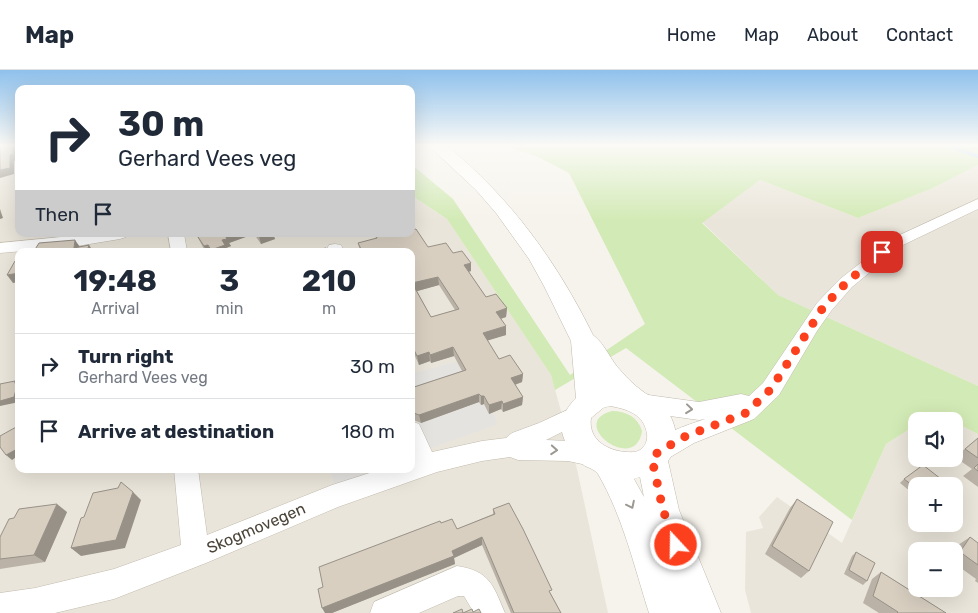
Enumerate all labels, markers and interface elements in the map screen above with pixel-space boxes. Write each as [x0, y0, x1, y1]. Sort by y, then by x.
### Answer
text: Map [25, 21, 74, 49]
text: Home [667, 24, 716, 46]
text: Map [744, 24, 779, 46]
text: About [807, 24, 858, 46]
text: Contact [886, 24, 953, 46]
text: 30 m [118, 103, 204, 145]
icon: right [35, 105, 100, 170]
text: Gerhard Vees veg [118, 145, 296, 172]
icon: arrive [89, 200, 117, 228]
text: Then [35, 203, 79, 226]
pin [861, 231, 903, 273]
icon: arrive [868, 238, 896, 266]
text: 19:48 [73, 263, 157, 299]
text: 3 [220, 263, 239, 299]
text: 210 [302, 263, 357, 299]
text: Arrival [91, 299, 139, 318]
text: min [216, 299, 243, 318]
text: m [322, 299, 336, 318]
text: Turn right [78, 345, 173, 368]
icon: right [35, 352, 63, 380]
text: 30 m [350, 355, 395, 378]
text: Gerhard Vees veg [78, 368, 208, 387]
one-way arrow [685, 403, 693, 414]
map controls [908, 412, 963, 597]
button: sound [908, 412, 963, 467]
icon: arrive [35, 417, 63, 445]
text: Arrive at destination [78, 420, 274, 443]
text: 180 m [341, 420, 395, 443]
one-way arrow [550, 445, 558, 456]
button: + [908, 477, 963, 532]
street label: Skogmovegen [204, 499, 308, 557]
one-way arrow [624, 500, 635, 509]
position arrow [649, 518, 701, 570]
button: − [908, 542, 963, 597]

